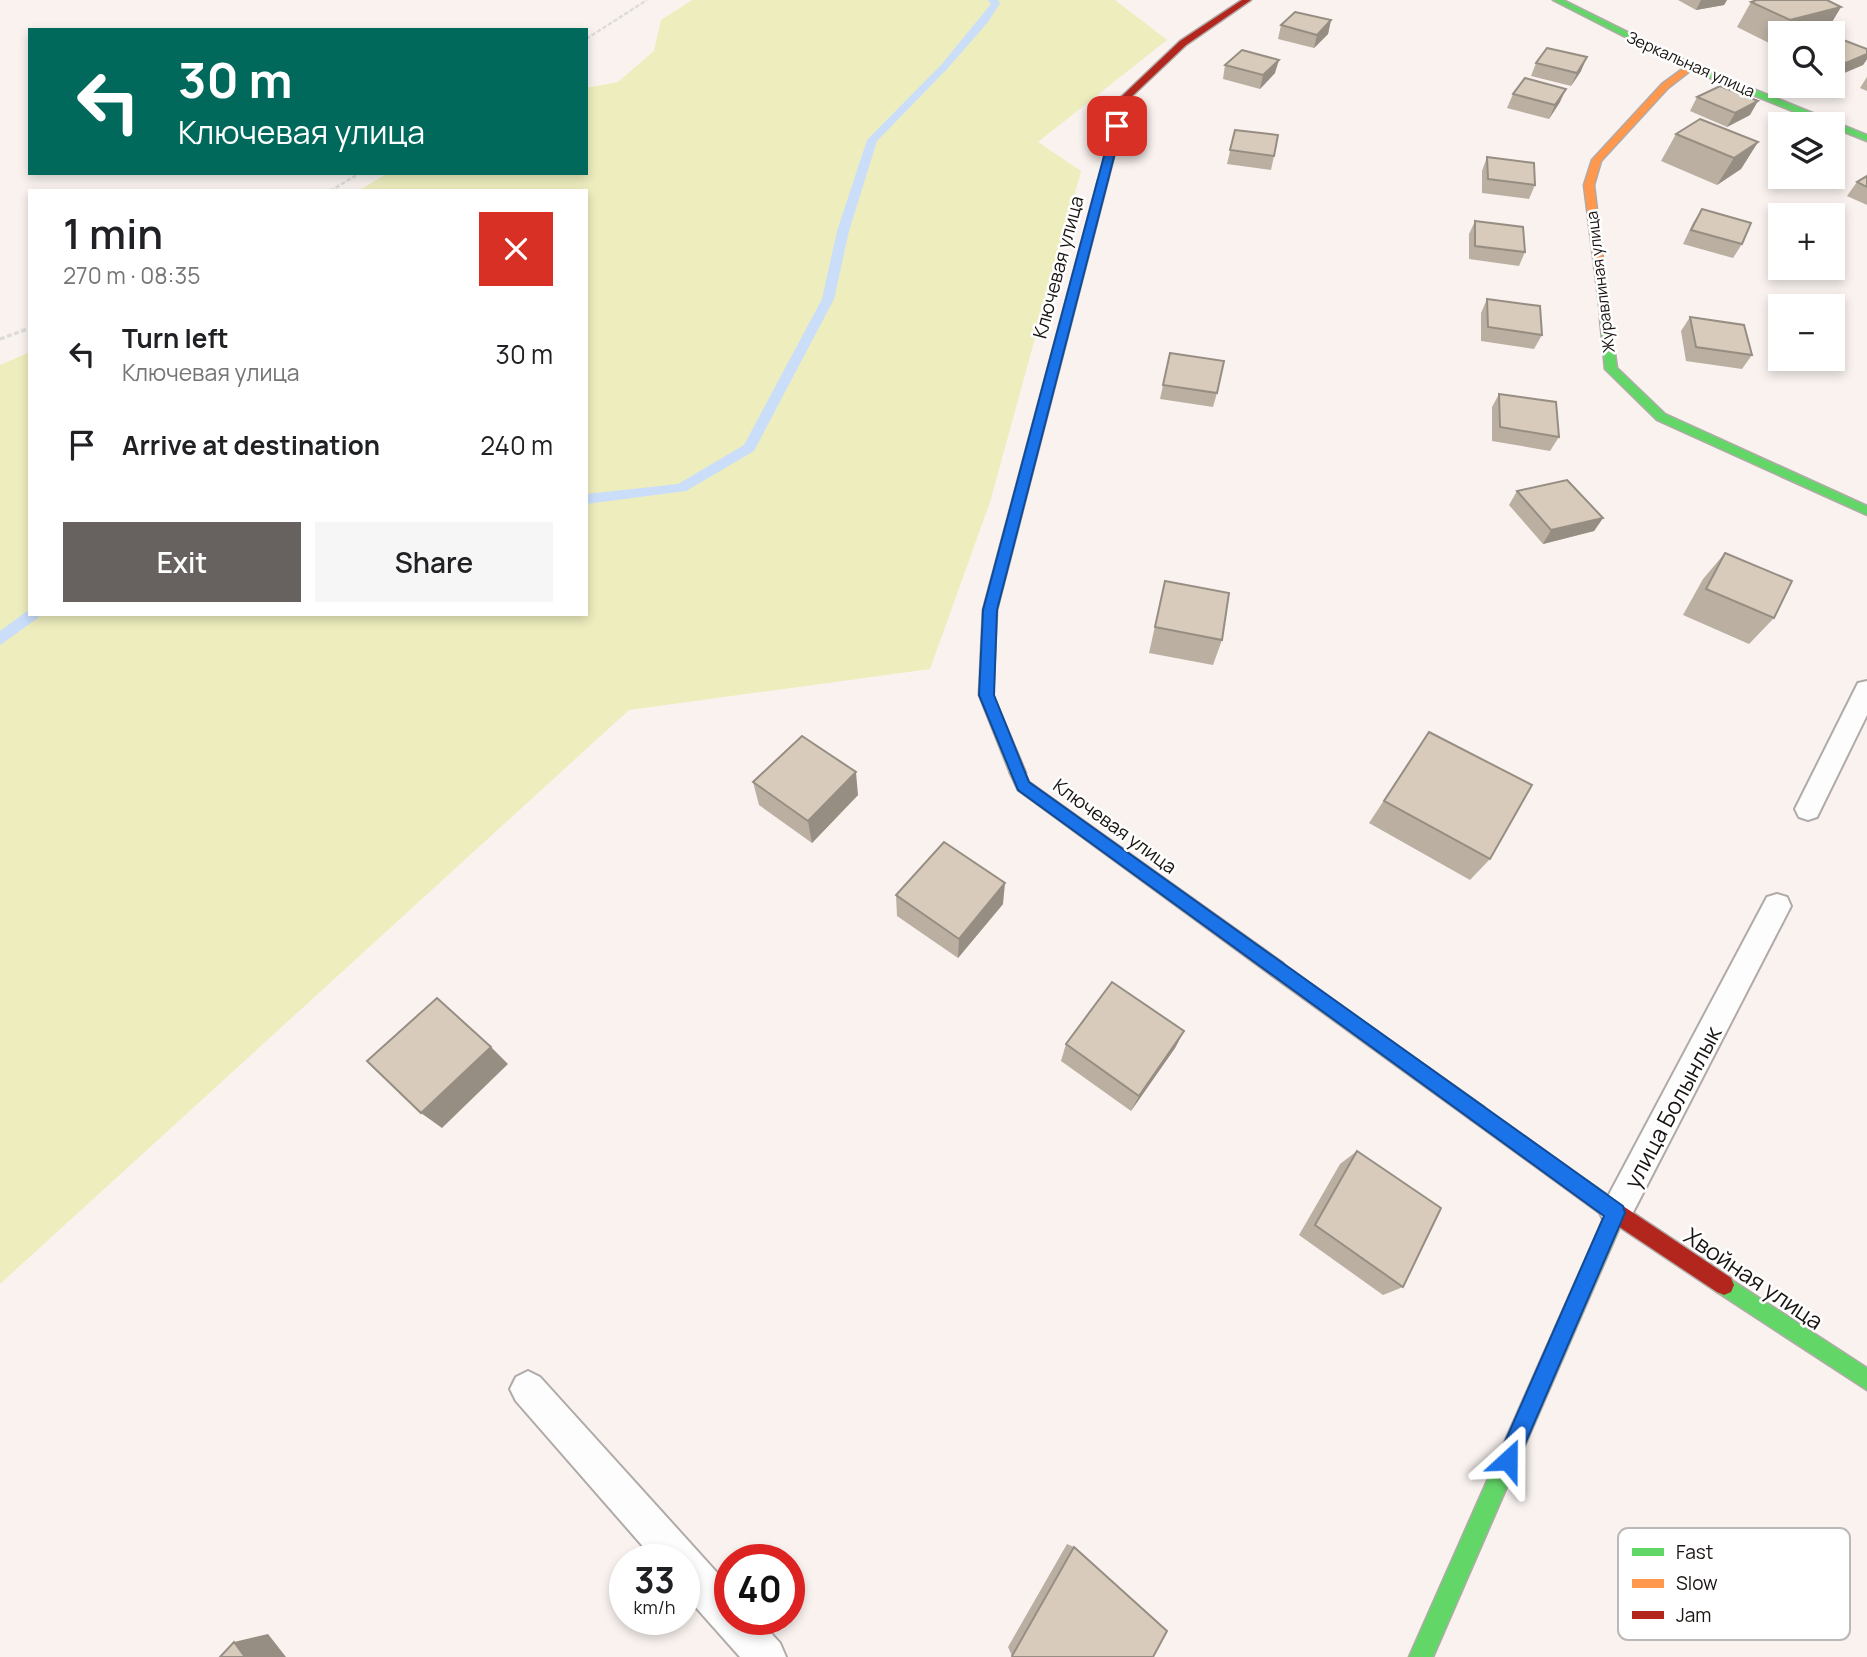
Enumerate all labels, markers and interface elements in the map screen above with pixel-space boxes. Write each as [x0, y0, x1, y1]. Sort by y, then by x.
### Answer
map controls [1768, 21, 1845, 371]
button: search [1768, 21, 1845, 98]
street label: Зеркальная улица [1623, 26, 1759, 102]
text: 30 m [178, 46, 293, 113]
icon: left [63, 56, 154, 147]
pin [1087, 96, 1147, 156]
icon: arrive [1098, 107, 1136, 145]
text: Ключевая улица [178, 110, 425, 154]
button: layers [1768, 112, 1845, 189]
street label: Ключевая улица [1026, 193, 1090, 341]
button: + [1768, 203, 1845, 280]
text: 1 min [63, 204, 163, 262]
street label: Журавлиная улица [1580, 210, 1620, 354]
button: close [479, 212, 553, 286]
text: 270 m · 08:35 [63, 259, 200, 291]
button: − [1768, 294, 1845, 371]
text: Turn left [122, 320, 229, 356]
icon: left [63, 335, 101, 373]
text: 30 m [496, 336, 553, 372]
text: Ключевая улица [122, 356, 300, 388]
icon: arrive [63, 426, 101, 464]
text: Arrive at destination [122, 427, 380, 463]
text: 240 m [480, 427, 553, 463]
button: Exit [63, 522, 301, 602]
button: Share [315, 522, 553, 602]
street label: Ключевая улица [1048, 772, 1182, 880]
street label: улица Болынлык [1616, 1020, 1729, 1194]
street label: Хвойная улица [1678, 1220, 1830, 1336]
position arrow [1471, 1423, 1545, 1497]
legend [1618, 1528, 1850, 1640]
text: Fast [1676, 1539, 1713, 1565]
speed limit sign: 40 [714, 1544, 805, 1635]
text: 33 [634, 1556, 675, 1604]
text: Slow [1676, 1570, 1718, 1596]
text: km/h [634, 1595, 675, 1619]
text: Jam [1676, 1602, 1711, 1628]

